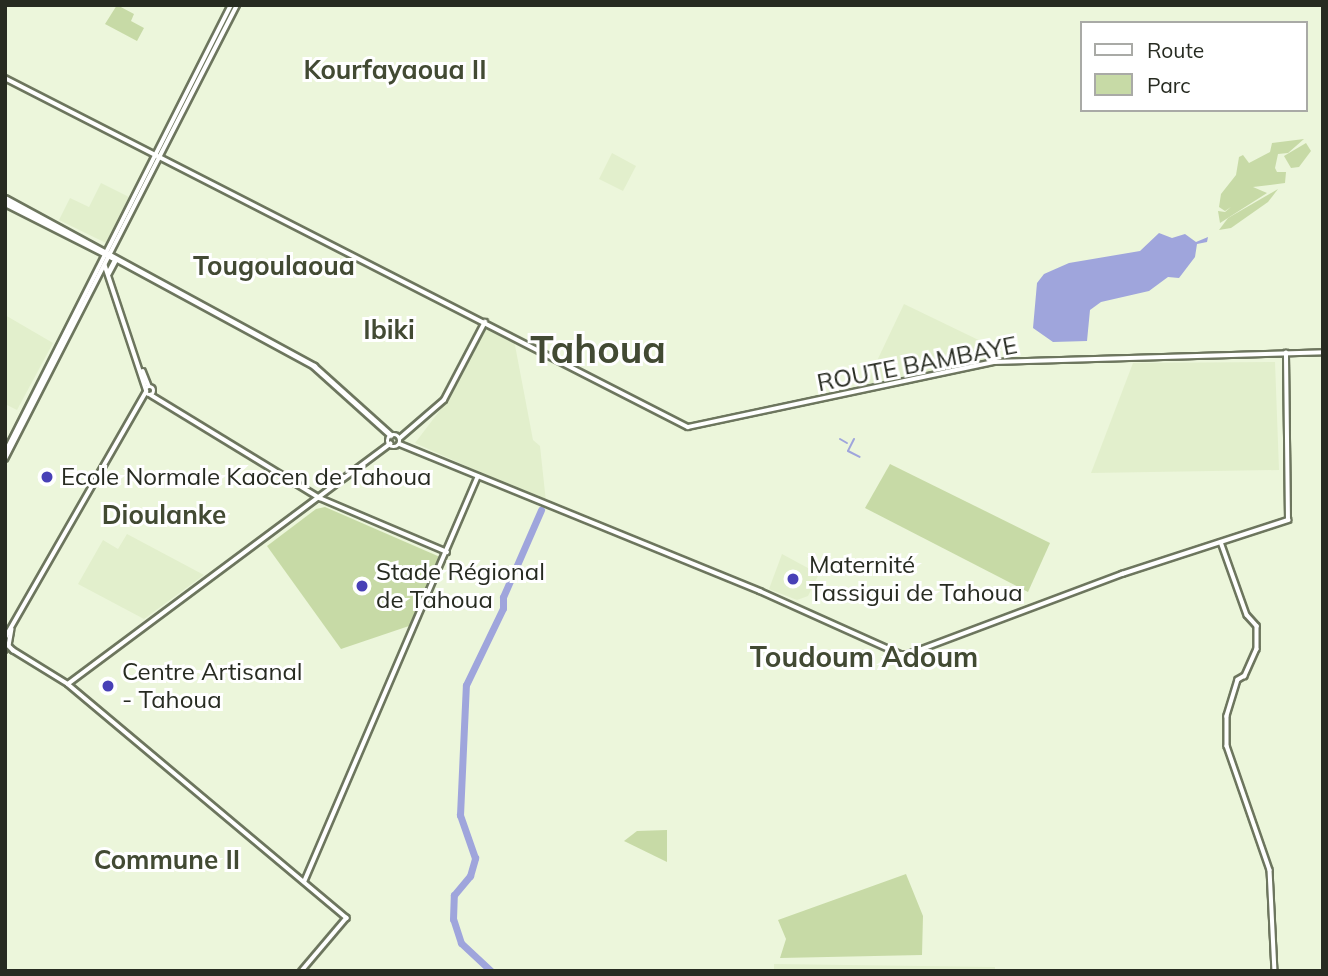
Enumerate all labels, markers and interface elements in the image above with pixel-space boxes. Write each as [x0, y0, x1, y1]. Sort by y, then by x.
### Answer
legend [1080, 21, 1307, 112]
text: Route [1147, 37, 1204, 63]
district label: Kourfayaoua II [303, 54, 487, 86]
text: Parc [1147, 72, 1191, 98]
district label: Tougoulaoua [193, 250, 355, 282]
district label: Ibiki [363, 314, 415, 346]
district label: Tahoua [530, 327, 666, 373]
street label: ROUTE BAMBAYE [815, 330, 1019, 398]
place label: Ecole Normale Kaocen de Tahoua [61, 463, 431, 491]
marker: Ecole Normale Kaocen de Tahoua [39, 469, 55, 485]
district label: Dioulanke [102, 499, 226, 531]
place label: Maternité Tassigui de Tahoua [809, 551, 1023, 607]
place label: Stade Régional de Tahoua [376, 558, 545, 614]
marker: Maternité Tassigui de Tahoua [783, 569, 803, 589]
marker: Stade Régional de Tahoua [354, 578, 370, 594]
district label: Toudoum Adoum [750, 640, 978, 674]
place label: Centre Artisanal - Tahoua [122, 658, 303, 714]
marker: Centre Artisanal - Tahoua [100, 678, 116, 694]
district label: Commune II [94, 844, 240, 876]

